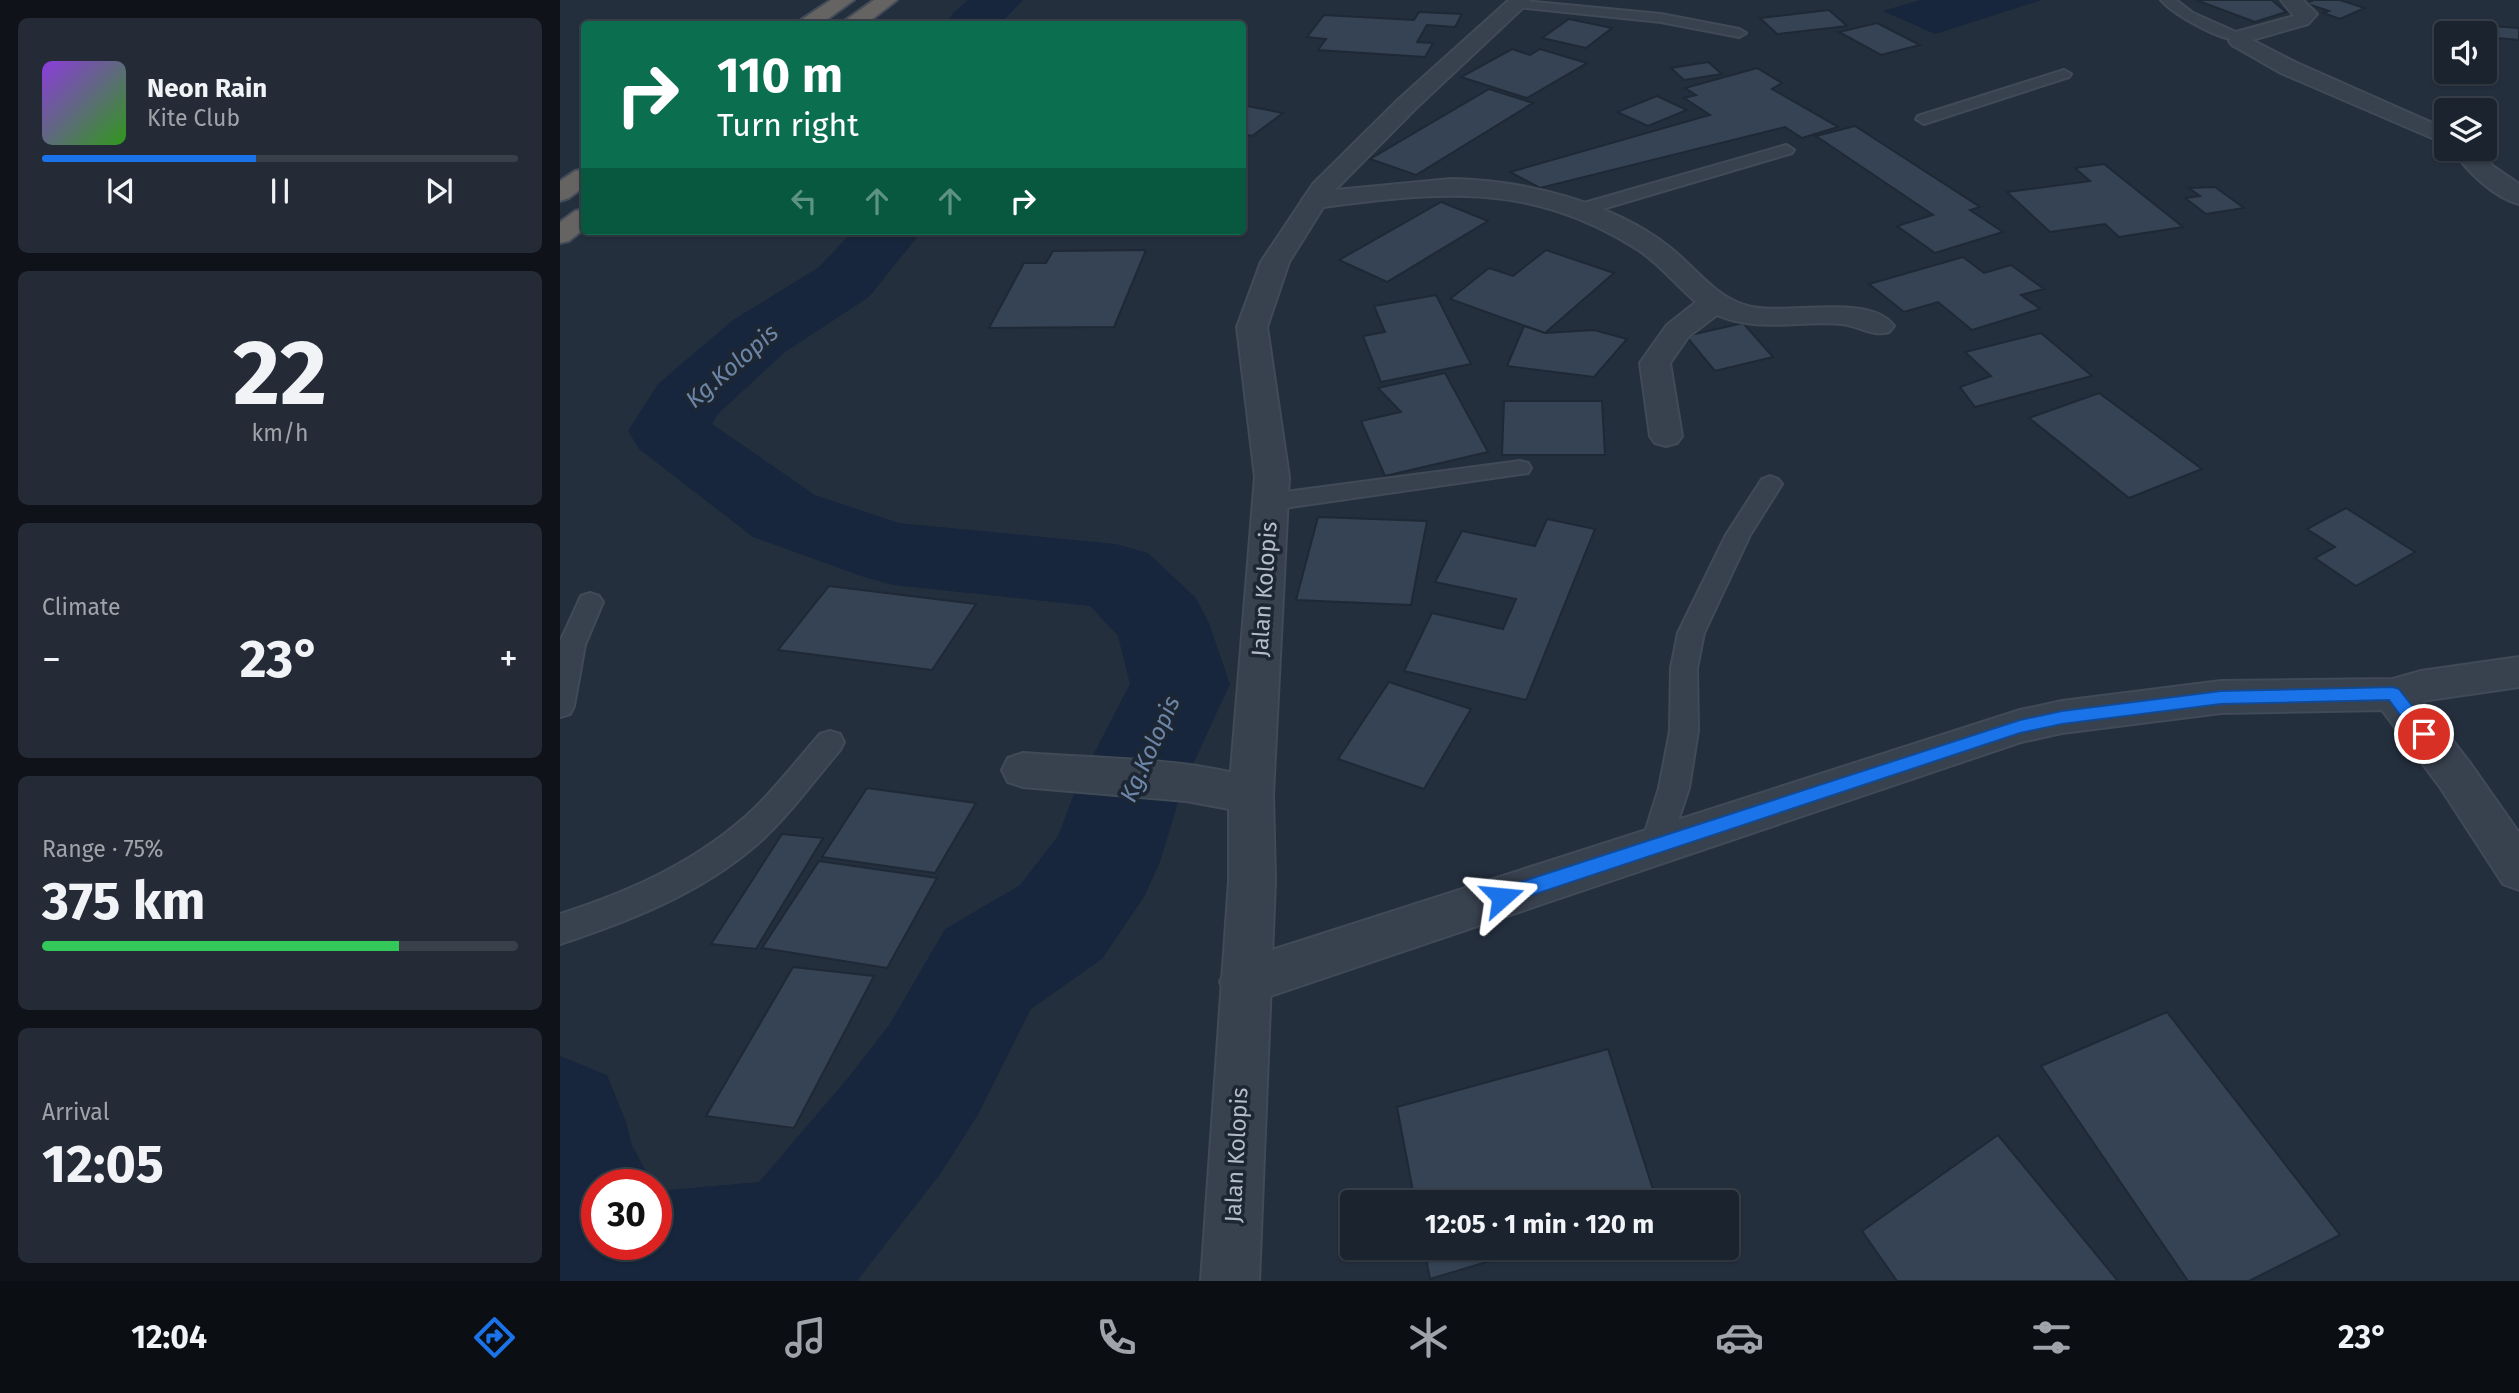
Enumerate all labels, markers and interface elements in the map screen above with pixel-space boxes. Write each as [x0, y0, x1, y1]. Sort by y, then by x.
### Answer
map controls [2434, 21, 2497, 161]
button: sound [2434, 21, 2497, 84]
text: 110 m [717, 46, 843, 105]
icon: right [602, 49, 693, 140]
text: Neon Rain [147, 73, 267, 104]
button: layers [2434, 98, 2497, 161]
text: Kite Club [147, 104, 240, 132]
text: Turn right [717, 106, 859, 144]
icon: previous [102, 172, 140, 210]
icon: pause [261, 172, 299, 210]
icon: next [420, 172, 458, 210]
icon: left [785, 182, 823, 220]
icon: ahead [858, 182, 896, 220]
icon: ahead [931, 182, 969, 220]
icon: right [1004, 182, 1042, 220]
water label: Kg.Kolopis [680, 318, 784, 414]
text: 22 [233, 319, 327, 428]
text: km/h [252, 419, 308, 447]
street label: Jalan Kolopis [1245, 520, 1283, 658]
text: Climate [42, 593, 121, 621]
text: 23° [240, 628, 320, 691]
text: − [42, 636, 61, 682]
text: + [499, 636, 518, 682]
water label: Kg.Kolopis [1114, 692, 1186, 806]
pin [2394, 704, 2454, 764]
icon: arrive [2405, 715, 2443, 753]
text: Range · 75% [42, 835, 163, 863]
position arrow [1465, 860, 1539, 934]
text: 375 km [42, 870, 205, 933]
street label: Jalan Kolopis [1218, 1087, 1254, 1223]
text: Arrival [42, 1098, 109, 1126]
text: 12:05 [42, 1133, 164, 1196]
speed limit sign: 30 [581, 1169, 672, 1260]
text: 12:05 · 1 min · 120 m [1425, 1209, 1654, 1240]
icon: directions [470, 1313, 519, 1362]
icon: music [781, 1313, 830, 1362]
icon: phone [1092, 1313, 1141, 1362]
icon: climate [1404, 1313, 1453, 1362]
icon: car [1715, 1313, 1764, 1362]
icon: filters [2027, 1313, 2076, 1362]
text: 12:04 [131, 1318, 207, 1356]
text: 23° [2338, 1318, 2388, 1356]

